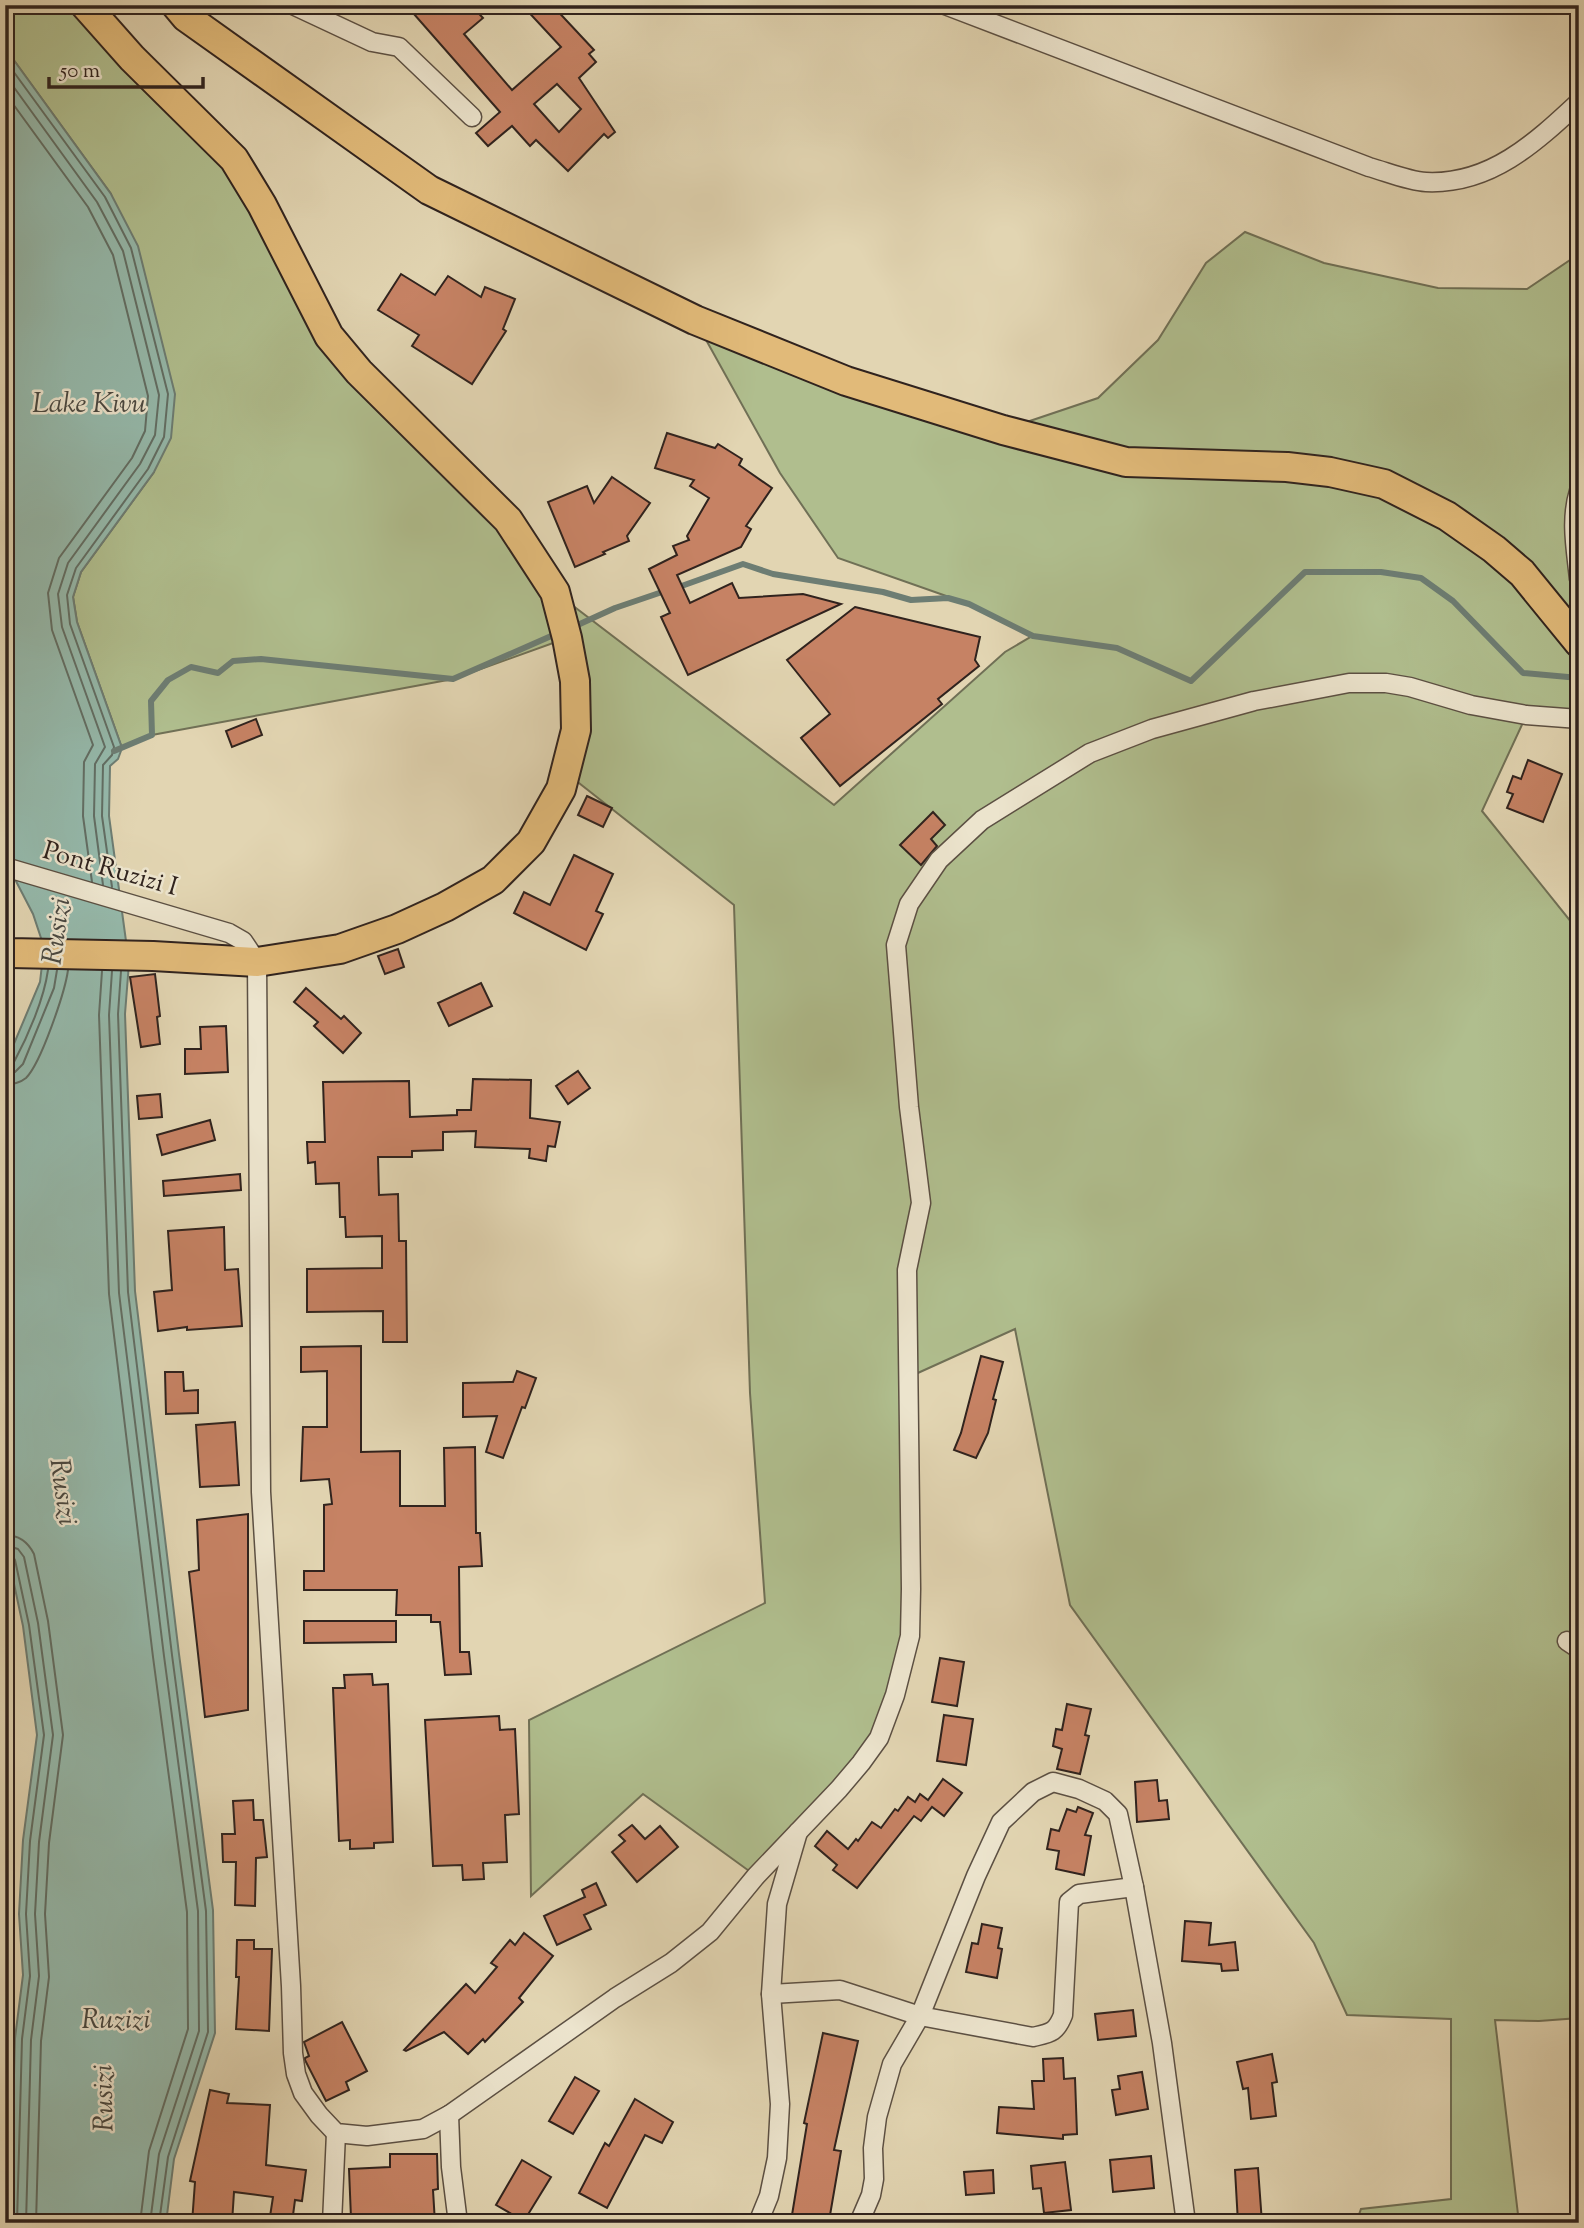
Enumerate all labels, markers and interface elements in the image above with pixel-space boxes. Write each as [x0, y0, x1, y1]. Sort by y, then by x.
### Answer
scale bar [49, 46, 203, 90]
text: 50 m [59, 57, 100, 87]
water label: Lake Kivu [32, 385, 146, 425]
street label: Pont Ruzizi I [38, 833, 182, 907]
water label: Rusizi [34, 895, 82, 967]
water label: Rusizi [38, 1456, 86, 1528]
water label: Ruzizi [81, 2001, 151, 2041]
water label: Rusizi [84, 2064, 126, 2132]

